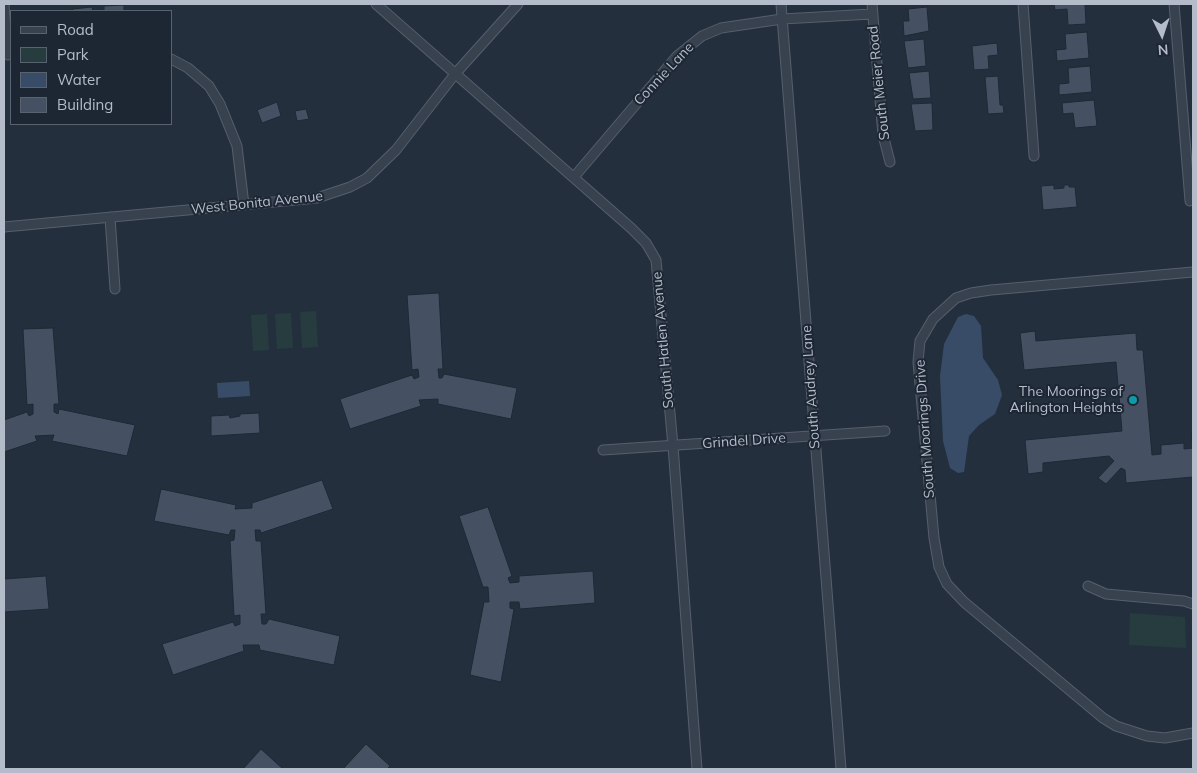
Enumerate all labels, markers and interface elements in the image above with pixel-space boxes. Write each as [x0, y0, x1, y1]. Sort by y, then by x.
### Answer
legend [10, 10, 172, 125]
north arrow [1137, 10, 1187, 60]
text: Road [57, 20, 94, 39]
street label: South Meier Road [865, 25, 893, 141]
street label: Connie Lane [631, 39, 697, 109]
text: N [1157, 41, 1169, 59]
text: Park [57, 45, 89, 64]
text: Water [57, 70, 101, 89]
text: Building [57, 95, 113, 114]
street label: West Bonita Avenue [190, 188, 324, 218]
street label: South Hatlen Avenue [649, 271, 677, 409]
street label: South Audrey Lane [798, 325, 824, 449]
street label: South Moorings Drive [912, 359, 938, 499]
place label: The Moorings of Arlington Heights [1009, 384, 1123, 417]
marker: The Moorings of Arlington Heights [1127, 394, 1139, 406]
street label: Grindel Drive [702, 430, 786, 452]

